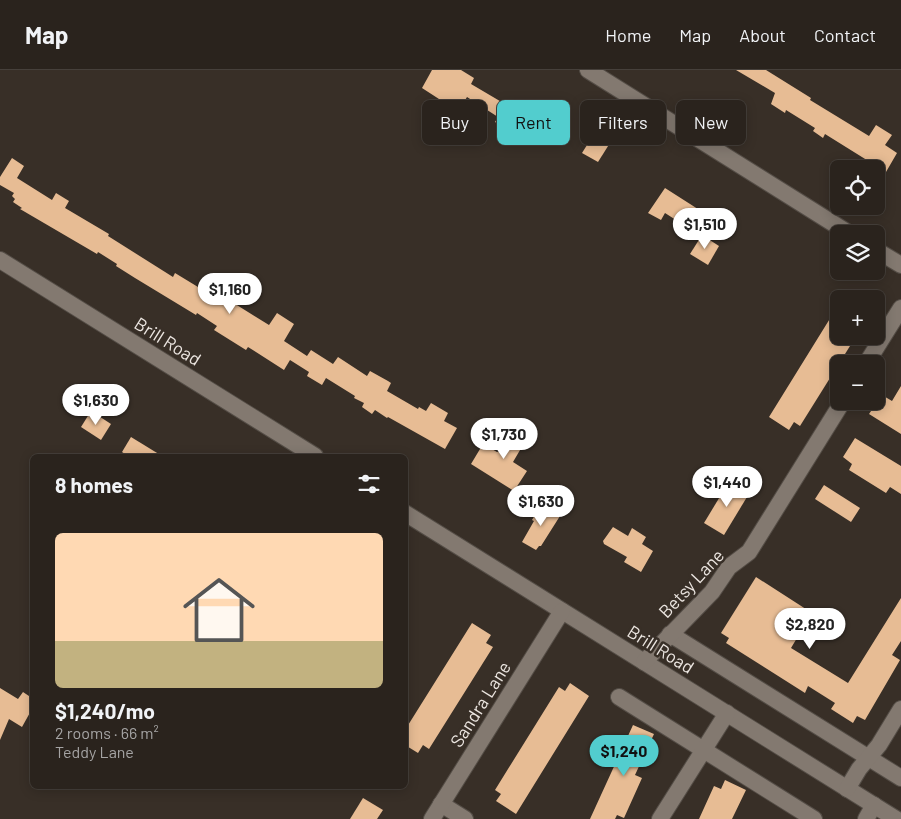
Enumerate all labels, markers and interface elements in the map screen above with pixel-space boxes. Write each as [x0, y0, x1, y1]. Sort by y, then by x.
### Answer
text: Map [25, 20, 68, 49]
text: Home [605, 24, 651, 46]
text: Map [679, 24, 711, 46]
text: About [739, 24, 786, 46]
text: Contact [814, 24, 876, 46]
chip: Buy [422, 100, 487, 145]
chip: Rent [497, 100, 570, 145]
chip: Filters [580, 100, 666, 145]
chip: New [676, 100, 746, 145]
map controls [830, 160, 885, 410]
button: locate [830, 160, 885, 215]
pin: $1,510 [664, 208, 746, 250]
text: $1,510 [684, 214, 726, 233]
button: layers [830, 225, 885, 280]
pin: $1,160 [189, 272, 271, 315]
text: $1,160 [209, 279, 251, 298]
button: + [830, 290, 885, 345]
street label: Brill Road [131, 312, 205, 370]
button: − [830, 355, 885, 410]
pin: $1,630 [55, 384, 137, 426]
text: $1,630 [73, 390, 119, 409]
pin: $1,730 [463, 418, 545, 460]
text: $1,730 [482, 424, 526, 443]
pin: $1,440 [686, 466, 768, 508]
icon: filters [355, 470, 383, 498]
text: 8 homes [55, 472, 133, 497]
text: $1,440 [703, 472, 751, 491]
pin: $1,630 [500, 484, 582, 527]
text: $1,630 [518, 491, 564, 510]
street label: Betsy Lane [654, 544, 728, 622]
icon: home [174, 565, 264, 655]
pin: $2,820 [769, 608, 851, 650]
text: $2,820 [785, 614, 835, 633]
street label: Brill Road [624, 620, 698, 678]
street label: Sandra Lane [445, 657, 515, 751]
text: $1,240/mo [55, 698, 155, 723]
text: 2 rooms · 66 m² [55, 723, 159, 742]
pin: $1,240 [583, 734, 665, 777]
text: $1,240 [601, 741, 647, 760]
text: Teddy Lane [55, 742, 134, 761]

